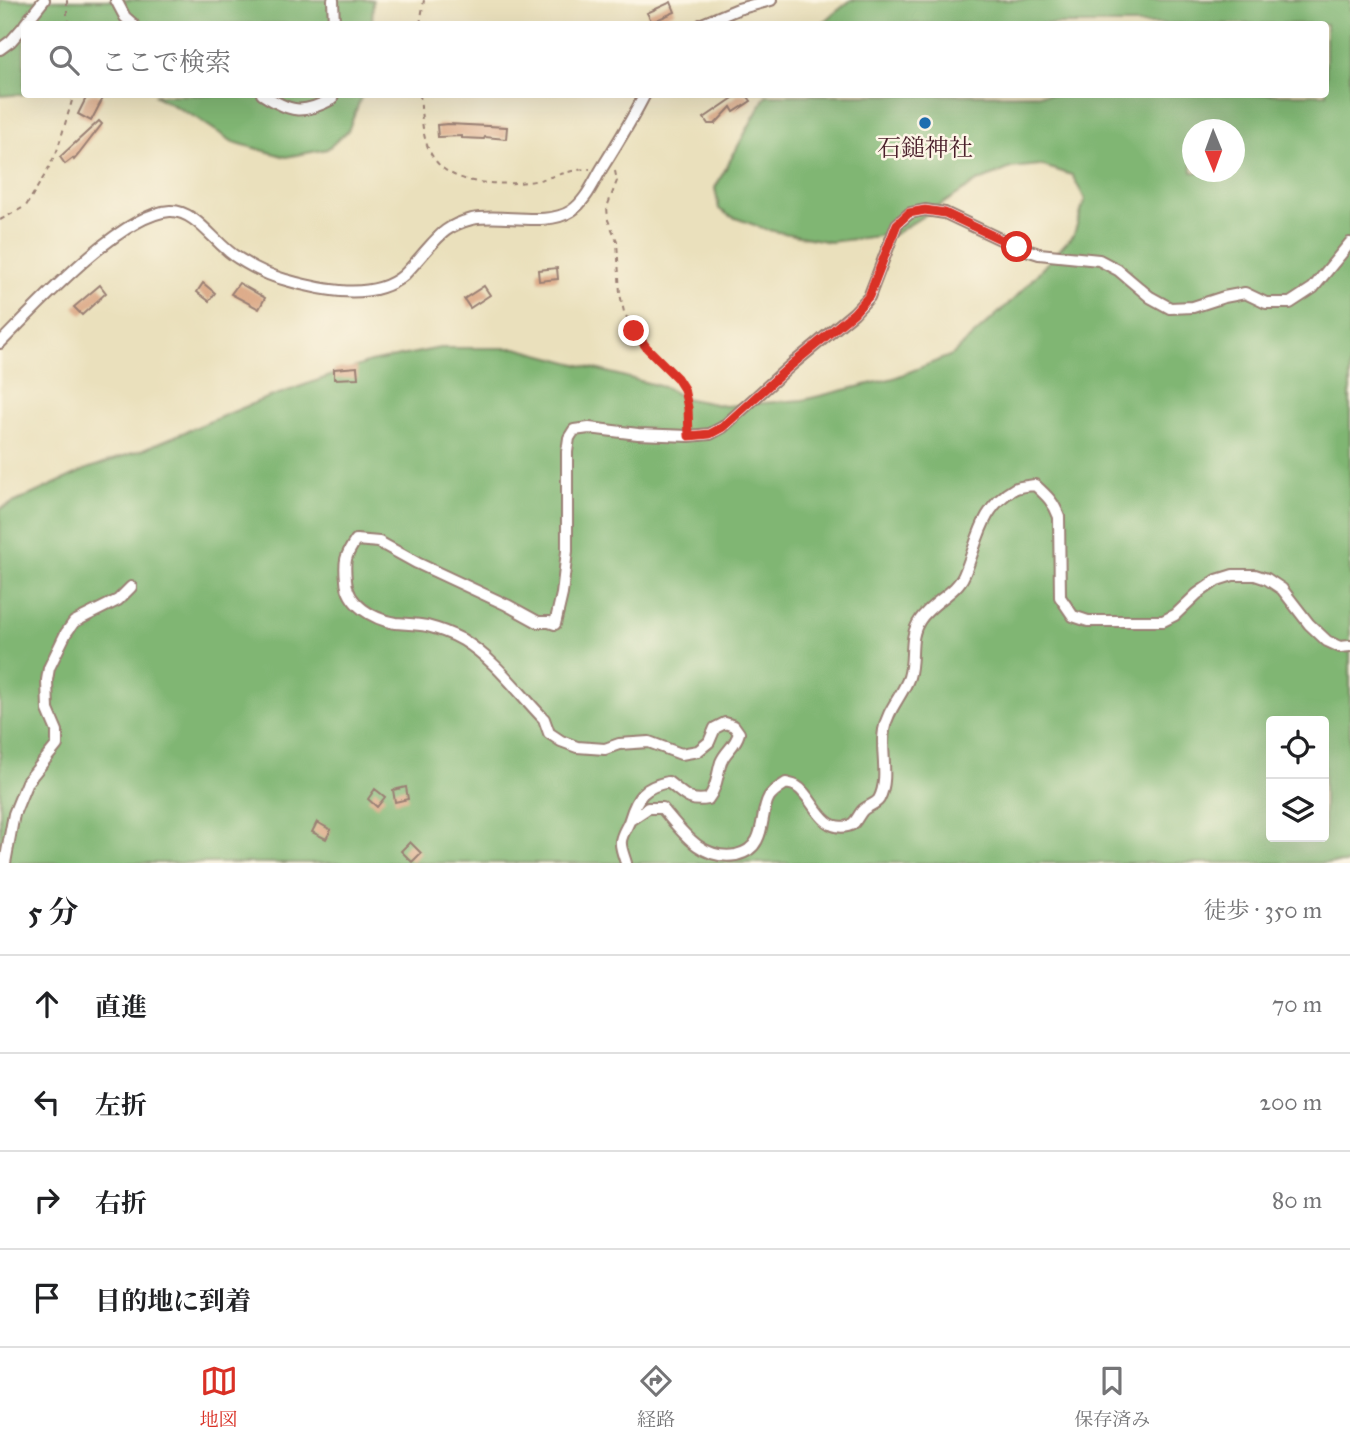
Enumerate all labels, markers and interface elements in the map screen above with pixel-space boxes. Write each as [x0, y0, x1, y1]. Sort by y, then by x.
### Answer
search box [21, 21, 1329, 98]
icon: search [45, 41, 83, 79]
text: ここで検索 [101, 46, 231, 78]
marker: 石鎚神社 [917, 115, 933, 131]
north arrow [1182, 119, 1245, 182]
place label: 石鎚神社 [877, 133, 973, 163]
route start [1001, 231, 1032, 262]
route end [618, 315, 649, 346]
map controls [1266, 716, 1329, 842]
button: locate [1266, 716, 1329, 779]
button: layers [1266, 779, 1329, 842]
text: 5 分 [28, 894, 78, 930]
text: 徒歩 · 350 m [1204, 896, 1322, 924]
icon: ahead [28, 985, 66, 1023]
text: 70 m [1272, 990, 1322, 1018]
text: 直進 [95, 991, 147, 1023]
icon: left [28, 1083, 66, 1121]
text: 200 m [1260, 1088, 1322, 1116]
text: 左折 [95, 1089, 147, 1121]
icon: right [28, 1181, 66, 1219]
text: 80 m [1272, 1186, 1322, 1214]
text: 右折 [95, 1187, 147, 1219]
icon: arrive [28, 1279, 66, 1317]
text: 目的地に到着 [95, 1285, 251, 1317]
tab: 地図 [200, 1362, 238, 1431]
tab: 経路 [637, 1362, 675, 1431]
tab: 保存済み [1074, 1362, 1150, 1431]

